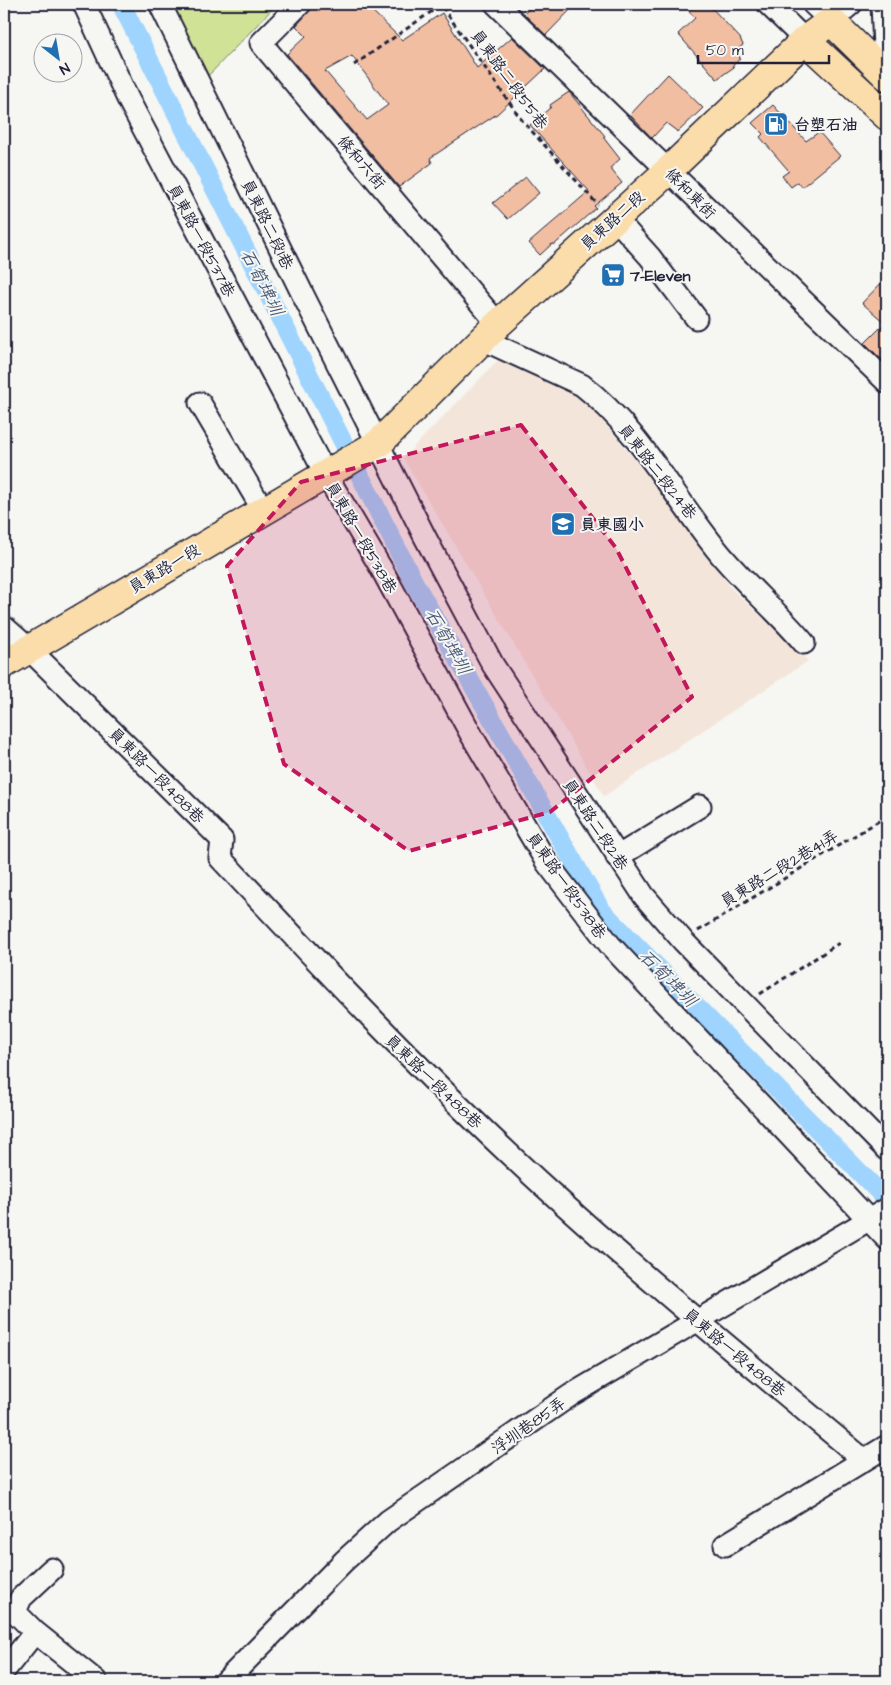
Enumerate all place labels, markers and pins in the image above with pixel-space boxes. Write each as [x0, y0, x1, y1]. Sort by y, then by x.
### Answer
fuel station icon: 台塑石油 [763, 111, 789, 137]
place label: 台塑石油 [794, 114, 858, 136]
supermarket icon: 7-Eleven [600, 262, 626, 288]
place label: 7-Eleven [629, 265, 690, 287]
school or university icon: 員東國小 [550, 511, 576, 537]
place label: 員東國小 [580, 514, 644, 536]

